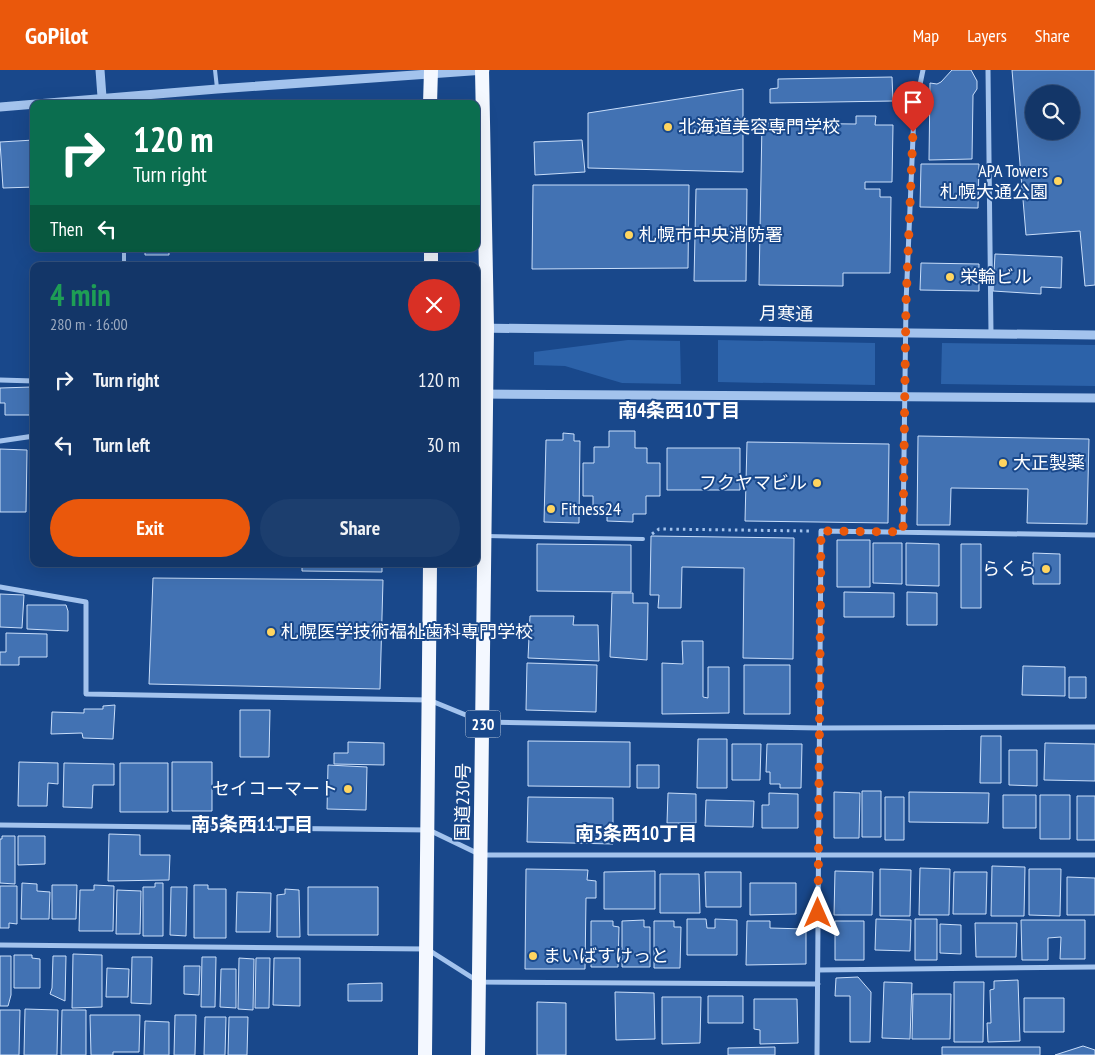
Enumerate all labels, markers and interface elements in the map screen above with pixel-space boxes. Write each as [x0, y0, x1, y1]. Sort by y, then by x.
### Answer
text: GoPilot [25, 20, 88, 51]
text: Map [913, 24, 939, 47]
text: Layers [967, 24, 1007, 47]
text: Share [1035, 24, 1070, 47]
pin [892, 81, 934, 132]
map controls [1025, 85, 1080, 140]
button: search [1025, 85, 1080, 140]
icon: arrive [899, 88, 927, 116]
place label: 北海道美容専門学校 [678, 115, 840, 138]
text: 120 m [133, 116, 214, 162]
icon: right [50, 120, 115, 185]
marker: 北海道美容専門学校 [662, 121, 674, 133]
place label: APA Towers 札幌大通公園 [940, 159, 1048, 203]
text: Turn right [133, 160, 207, 188]
marker: APA Towers 札幌大通公園 [1052, 175, 1064, 187]
icon: left [93, 215, 121, 243]
text: Then [50, 217, 83, 241]
place label: 札幌市中央消防署 [639, 223, 783, 246]
marker: 札幌市中央消防署 [623, 229, 635, 241]
place label: 栄輪ビル [960, 265, 1032, 288]
marker: 栄輪ビル [944, 271, 956, 283]
text: 4 min [50, 275, 111, 314]
button: close [408, 279, 460, 331]
street label: 月寒通 [759, 302, 813, 325]
text: 280 m · 16:00 [50, 314, 128, 334]
icon: right [50, 366, 78, 394]
text: Turn right [93, 368, 159, 392]
text: 120 m [418, 368, 460, 392]
district label: 南4条西10丁目 [618, 398, 740, 422]
icon: left [50, 431, 78, 459]
text: Turn left [93, 433, 150, 457]
text: 30 m [427, 433, 460, 457]
place label: 大正製薬 [1013, 451, 1085, 474]
marker: 大正製薬 [997, 457, 1009, 469]
place label: フクヤマビル [699, 471, 807, 494]
marker: フクヤマビル [811, 477, 823, 489]
place label: Fitness24 [561, 497, 621, 520]
button: Exit [50, 499, 250, 557]
button: Share [260, 499, 460, 557]
marker: Fitness24 [545, 503, 557, 515]
place label: らくら [982, 557, 1036, 580]
marker: らくら [1040, 563, 1052, 575]
place label: 札幌医学技術福祉歯科専門学校 [281, 620, 533, 643]
marker: 札幌医学技術福祉歯科専門学校 [265, 626, 277, 638]
road number: 230 [466, 711, 500, 738]
street label: 国道230号 [450, 763, 475, 841]
place label: セイコーマート [212, 777, 338, 800]
marker: セイコーマート [342, 783, 354, 795]
district label: 南5条西11丁目 [191, 812, 313, 836]
district label: 南5条西10丁目 [575, 821, 697, 845]
position arrow [791, 886, 843, 938]
place label: まいばすけっと [543, 944, 669, 967]
marker: まいばすけっと [527, 950, 539, 962]

